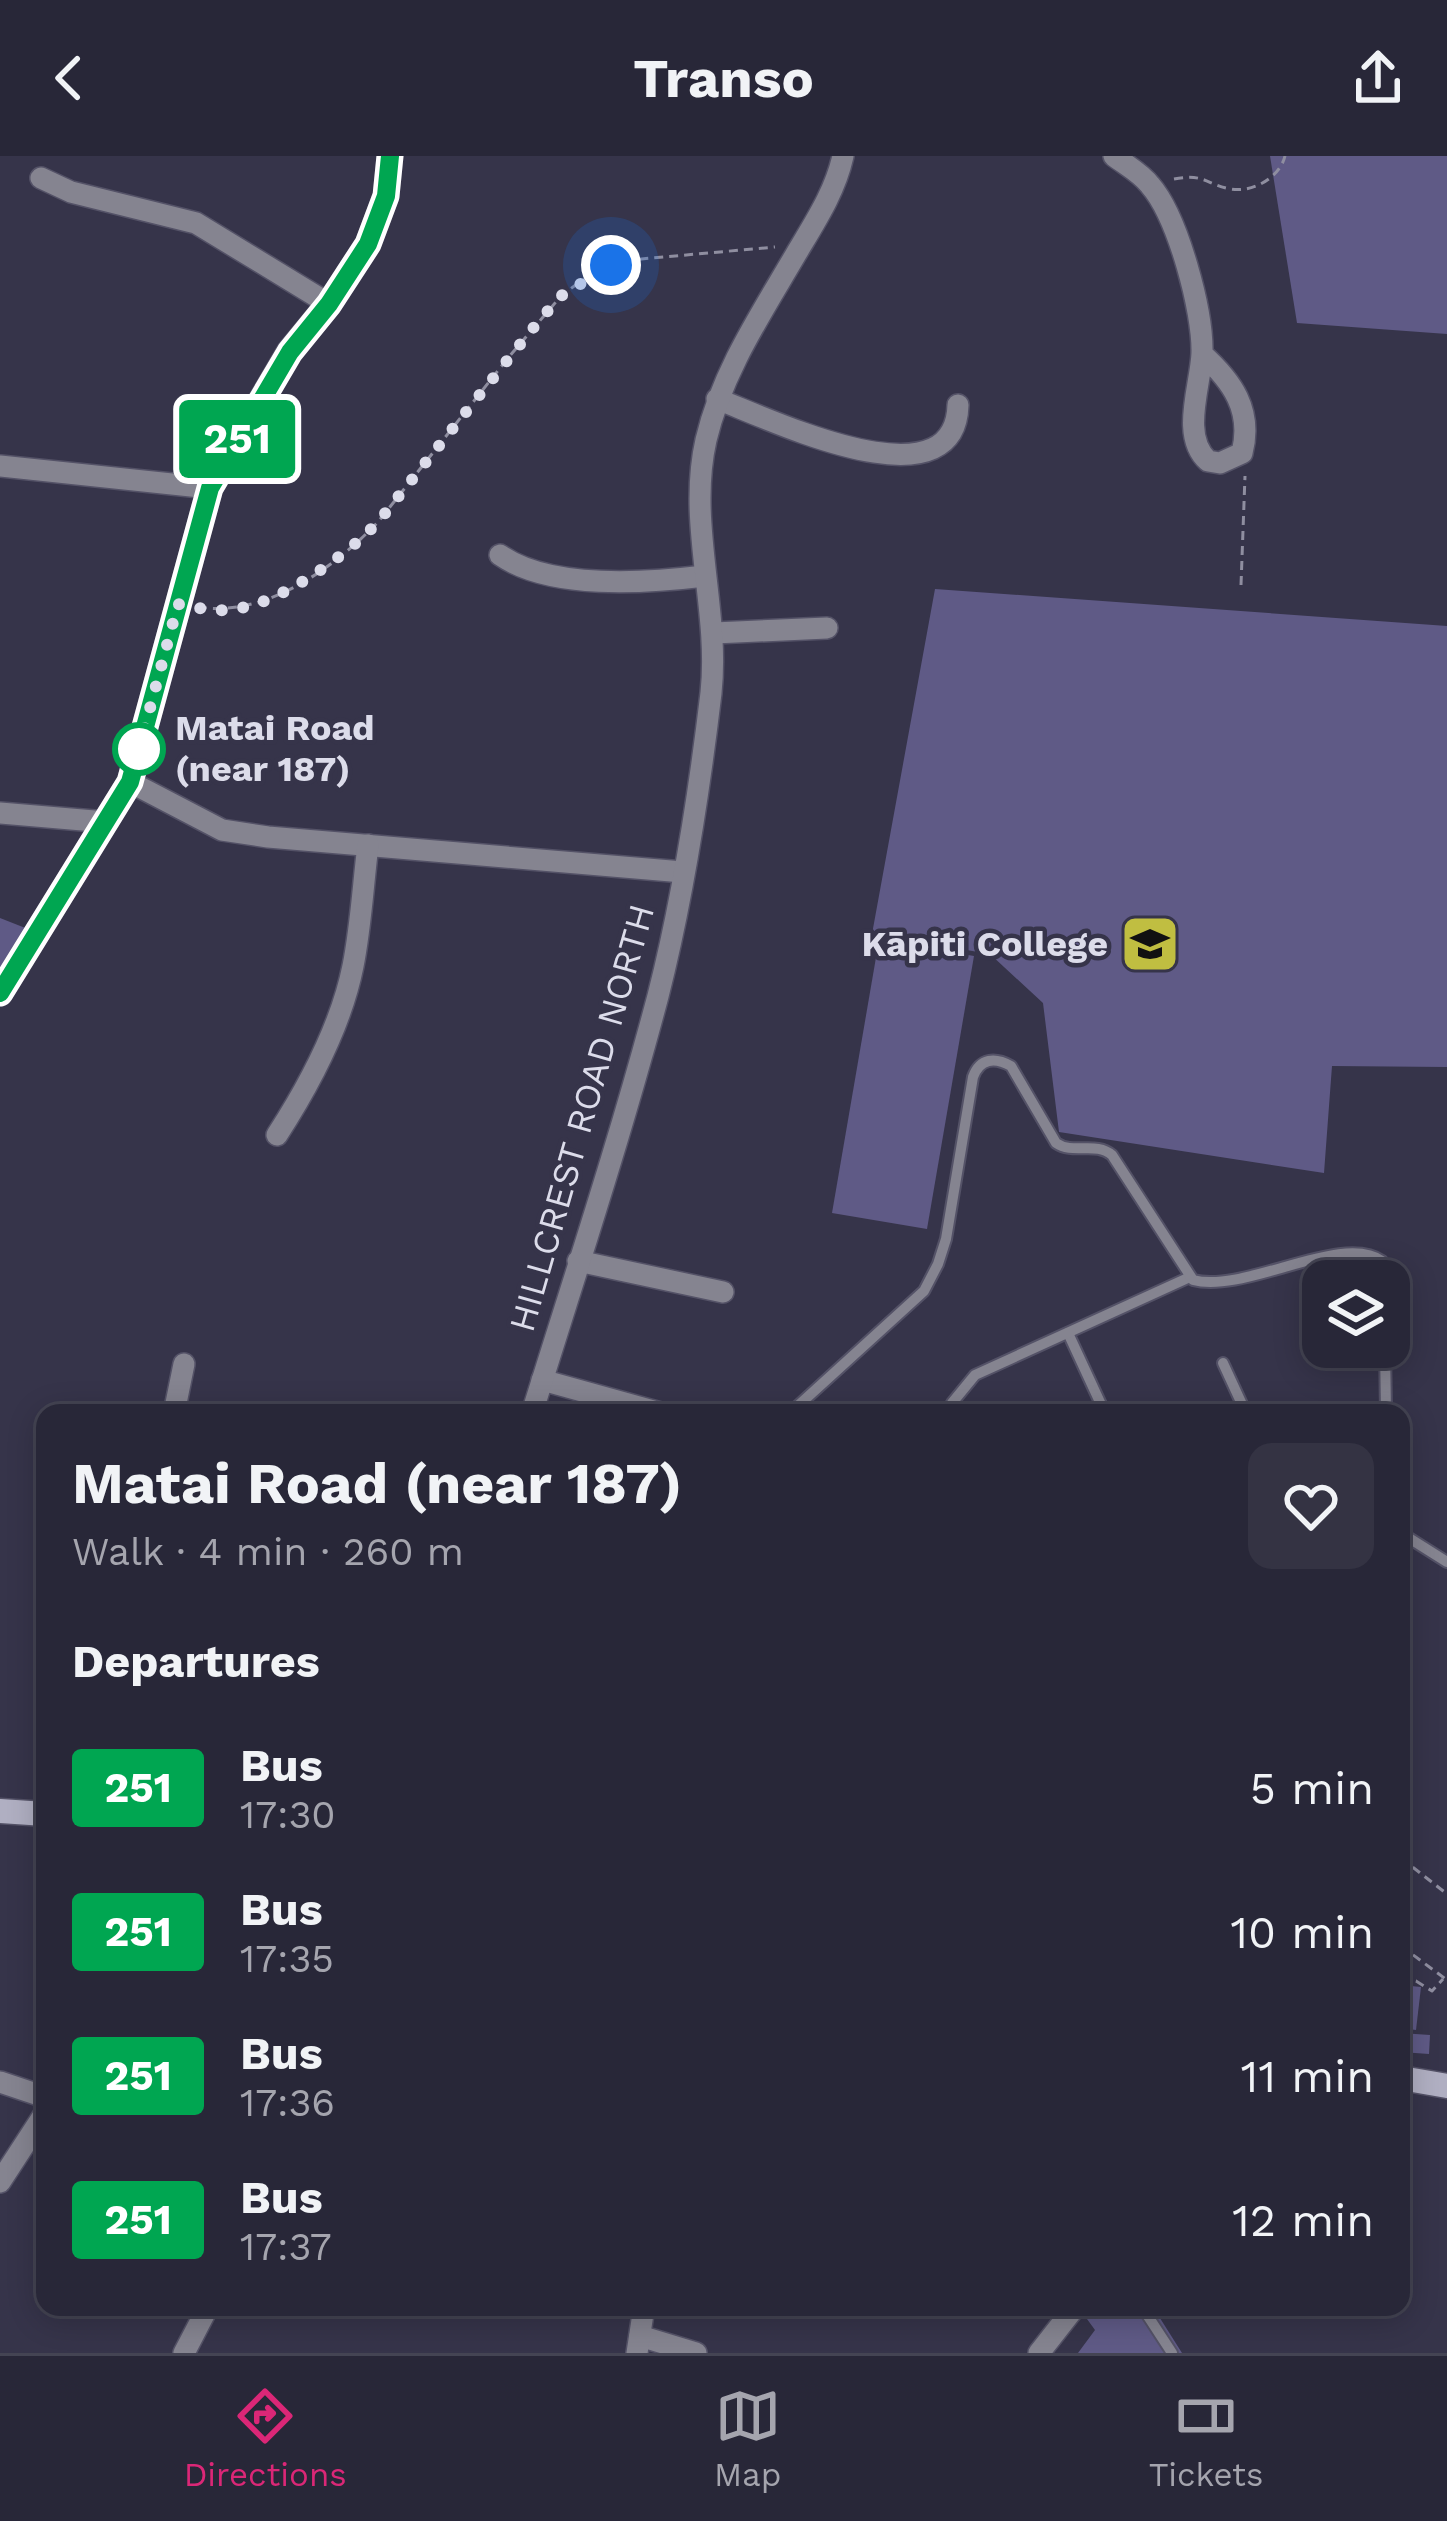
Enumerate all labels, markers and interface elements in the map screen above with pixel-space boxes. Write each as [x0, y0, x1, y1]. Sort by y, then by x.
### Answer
icon: back [36, 45, 102, 111]
icon: share [1345, 45, 1411, 111]
text: Transo [633, 47, 814, 110]
your location [581, 235, 641, 295]
line badge: 251 [168, 400, 306, 478]
text: 251 [203, 414, 271, 463]
place label: Matai Road (near 187) [175, 707, 375, 790]
marker: Matai Road (near 187) [114, 724, 164, 774]
street label: HILLCREST ROAD NORTH [501, 900, 663, 1336]
school or university icon: Kāpiti College [1119, 913, 1181, 975]
place label: Kāpiti College [861, 923, 1108, 965]
map controls [1302, 1260, 1410, 1368]
button: layers [1302, 1260, 1410, 1368]
button: heart [1248, 1443, 1374, 1569]
text: Matai Road (near 187) [72, 1450, 682, 1517]
text: Walk · 4 min · 260 m [72, 1529, 464, 1574]
text: Departures [72, 1635, 320, 1688]
text: Bus [240, 1739, 323, 1792]
text: 5 min [1250, 1762, 1374, 1815]
text: 251 [104, 1763, 172, 1812]
text: 17:30 [240, 1792, 336, 1837]
text: Bus [240, 1883, 323, 1936]
text: 10 min [1230, 1906, 1374, 1959]
text: 251 [104, 1907, 172, 1956]
text: 17:35 [240, 1936, 334, 1981]
text: Bus [240, 2027, 323, 2080]
text: 11 min [1241, 2050, 1374, 2103]
text: 251 [104, 2051, 172, 2100]
text: 17:36 [240, 2080, 335, 2125]
text: Bus [240, 2171, 323, 2224]
text: 12 min [1232, 2194, 1374, 2247]
text: 251 [104, 2195, 172, 2244]
text: 17:37 [240, 2224, 332, 2269]
tab: Directions [184, 2383, 347, 2494]
tab: Map [714, 2383, 781, 2494]
tab: Tickets [1149, 2383, 1263, 2494]

